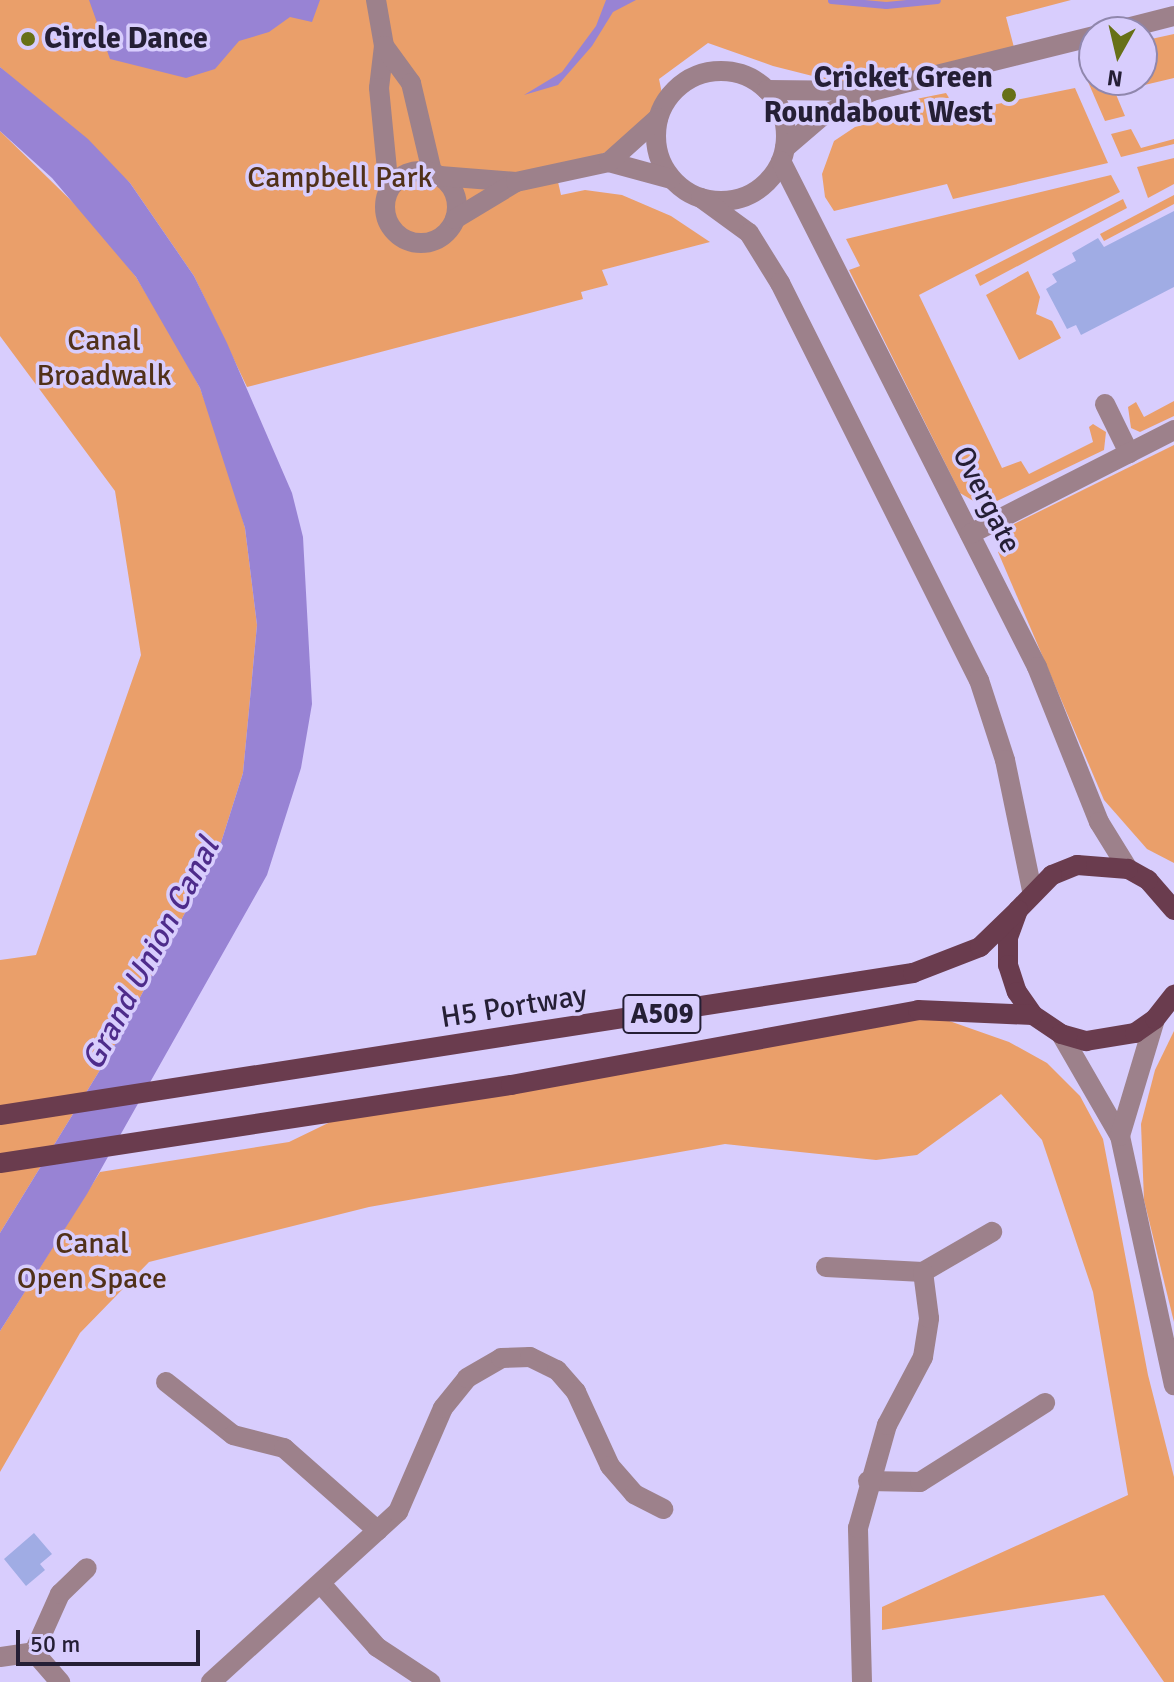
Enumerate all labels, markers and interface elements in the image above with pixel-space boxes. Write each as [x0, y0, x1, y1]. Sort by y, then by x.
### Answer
north arrow [1078, 16, 1158, 96]
place label: Circle Dance [44, 21, 208, 57]
marker: Circle Dance [19, 30, 37, 48]
place label: Cricket Green Roundabout West [764, 60, 993, 130]
text: N [1105, 64, 1124, 93]
marker: Cricket Green Roundabout West [1000, 86, 1018, 104]
park label: Campbell Park [247, 160, 433, 196]
park label: Canal Broadwalk [36, 323, 172, 394]
street label: Overgate [944, 441, 1028, 559]
water label: Grand Union Canal [74, 832, 228, 1076]
street label: H5 Portway [438, 978, 590, 1036]
road number: A509 [622, 990, 702, 1038]
park label: Canal Open Space [17, 1226, 167, 1296]
scale bar [20, 1614, 204, 1664]
text: 50 m [30, 1629, 80, 1659]

